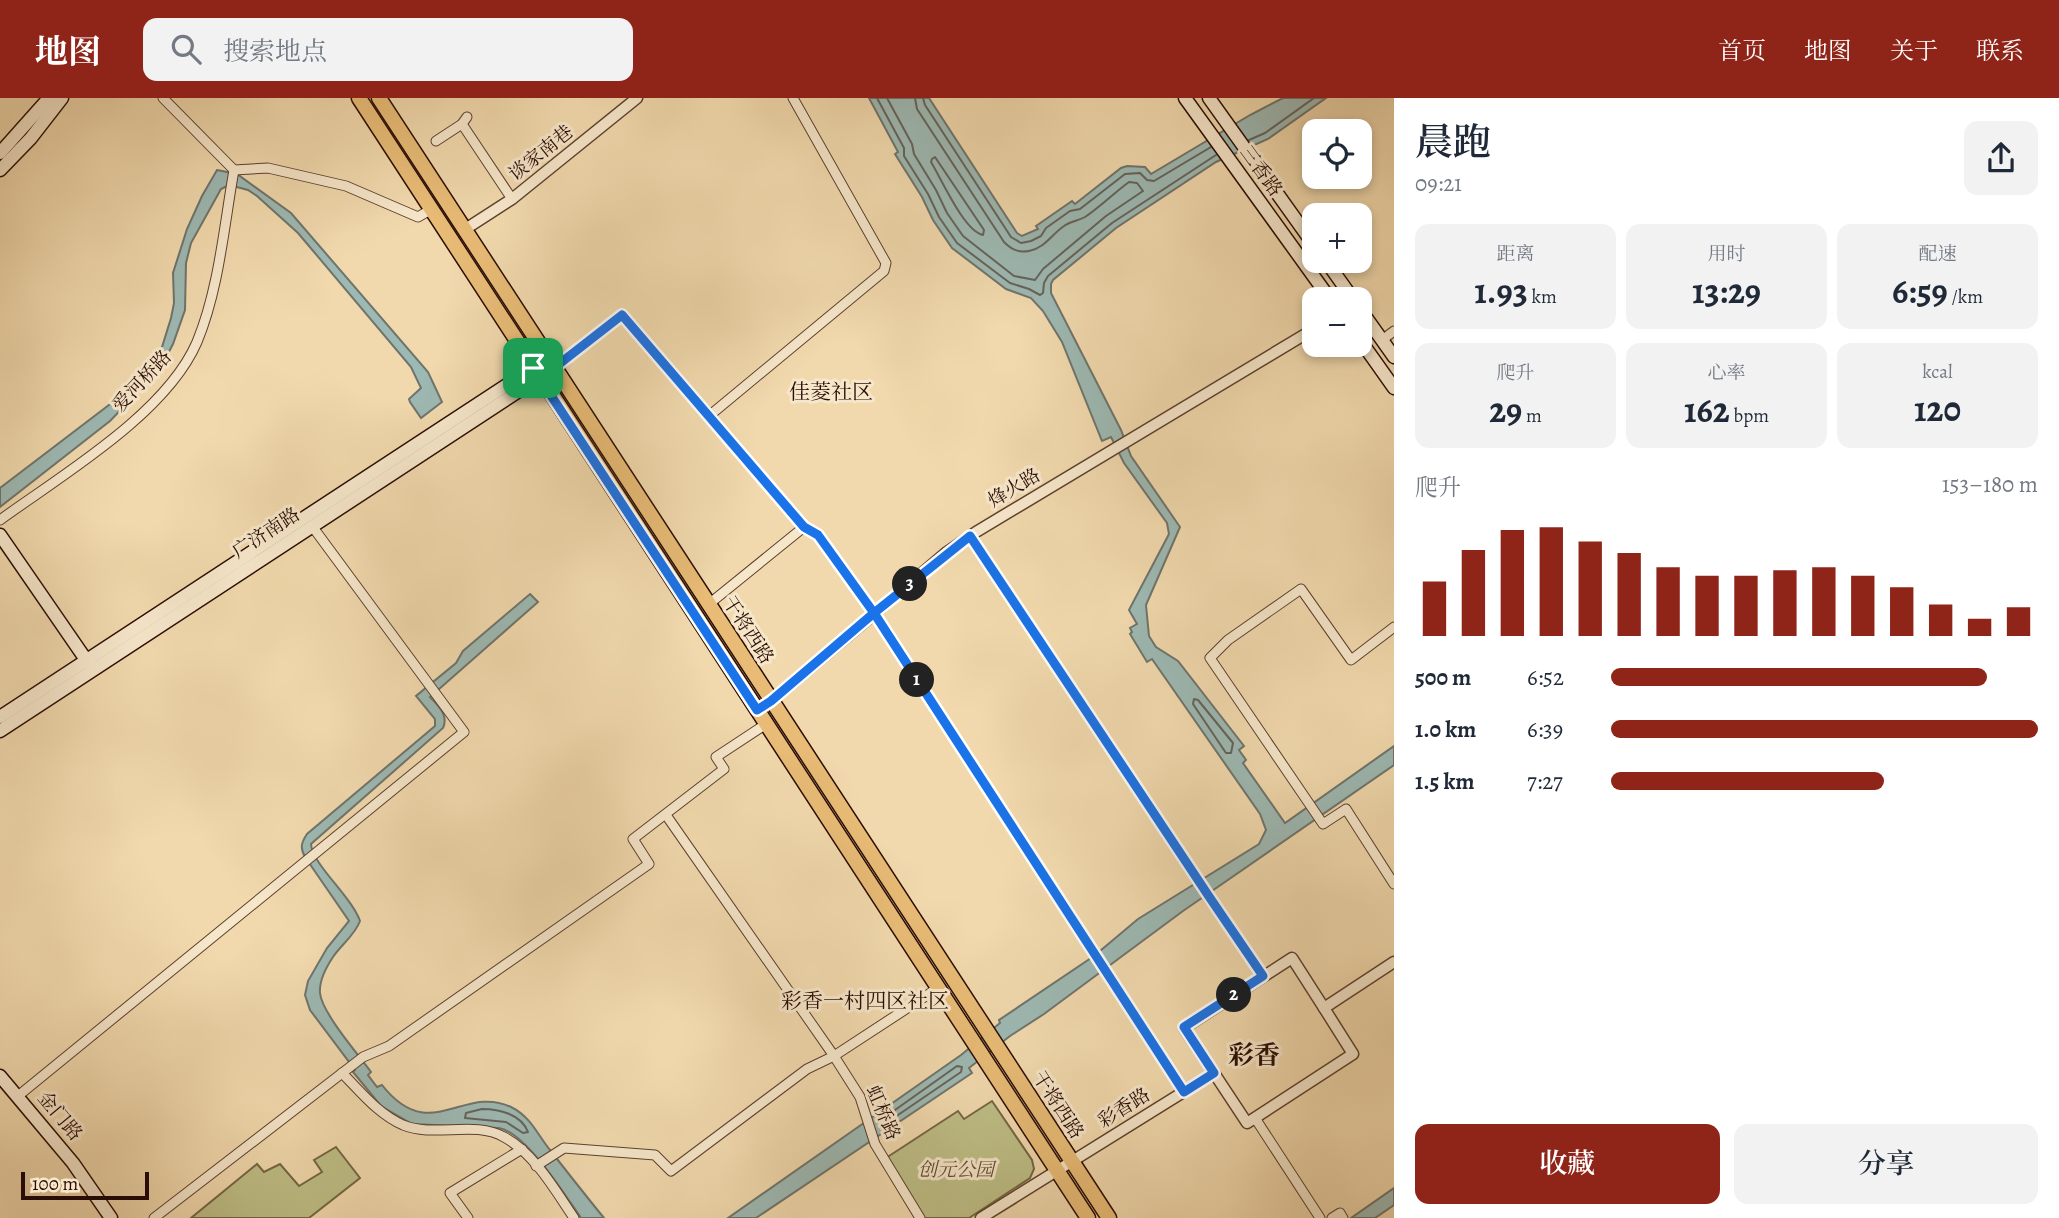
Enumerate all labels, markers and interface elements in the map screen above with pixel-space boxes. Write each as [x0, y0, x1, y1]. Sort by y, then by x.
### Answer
search box [143, 18, 633, 81]
text: 地图 [35, 29, 101, 74]
icon: search [167, 30, 205, 68]
text: 搜索地点 [223, 34, 327, 69]
text: 首页 [1718, 35, 1766, 67]
text: 地图 [1804, 35, 1852, 67]
text: 关于 [1890, 35, 1938, 67]
text: 联系 [1976, 35, 2024, 67]
text: 晨跑 [1415, 116, 1491, 168]
street label: 谈家南巷 [503, 119, 579, 187]
map controls [1302, 119, 1372, 357]
button: locate [1302, 119, 1372, 189]
button: share [1964, 121, 2038, 195]
street label: 三香路 [1234, 140, 1288, 202]
text: 09:21 [1415, 168, 1462, 199]
button: + [1302, 203, 1372, 273]
text: 距离 [1496, 241, 1535, 267]
text: 用时 [1707, 241, 1746, 267]
text: 配速 [1918, 241, 1957, 267]
text: 1.93 [1474, 267, 1528, 315]
text: 13:29 [1692, 267, 1761, 315]
text: 6:59 [1892, 267, 1948, 315]
text: km [1528, 284, 1557, 310]
text: /km [1948, 284, 1983, 310]
button: − [1302, 287, 1372, 357]
pin [503, 338, 563, 398]
street label: 爱河桥路 [107, 344, 177, 418]
icon: arrive [514, 349, 552, 387]
text: kcal [1922, 359, 1953, 385]
text: 爬升 [1496, 360, 1535, 386]
text: 心率 [1707, 360, 1746, 386]
district label: 佳菱社区 [789, 378, 873, 406]
text: 120 [1914, 385, 1961, 433]
text: 29 [1489, 386, 1522, 434]
text: 162 [1684, 386, 1730, 434]
text: m [1522, 403, 1542, 429]
text: bpm [1730, 403, 1769, 429]
street label: 烽火路 [983, 462, 1045, 514]
text: 153–180 m [1942, 469, 2038, 500]
text: 爬升 [1415, 472, 1461, 503]
street label: 广济南路 [227, 501, 305, 565]
pin: 3 [892, 566, 928, 602]
text: 3 [905, 570, 914, 596]
street label: 干将西路 [716, 591, 780, 669]
pin: 1 [900, 662, 934, 698]
text: 500 m [1415, 662, 1471, 693]
text: 6:52 [1527, 662, 1564, 693]
text: 1 [913, 666, 920, 692]
text: 1.0 km [1415, 714, 1476, 745]
text: 6:39 [1527, 714, 1563, 745]
text: 1.5 km [1415, 766, 1475, 797]
text: 7:27 [1527, 766, 1563, 797]
pin: 2 [1216, 978, 1252, 1012]
text: 2 [1229, 981, 1238, 1007]
district label: 彩香一村四区社区 [781, 987, 949, 1015]
district label: 彩香 [1228, 1038, 1280, 1073]
street label: 干将西路 [1026, 1066, 1090, 1144]
street label: 虹桥路 [860, 1082, 906, 1144]
street label: 彩香路 [1093, 1082, 1155, 1134]
street label: 金门路 [32, 1086, 88, 1146]
button: 收藏 [1415, 1124, 1720, 1204]
button: 分享 [1734, 1124, 2038, 1204]
park label: 创元公园 [918, 1157, 997, 1183]
scale bar [21, 1169, 149, 1201]
text: 100 m [32, 1171, 78, 1197]

